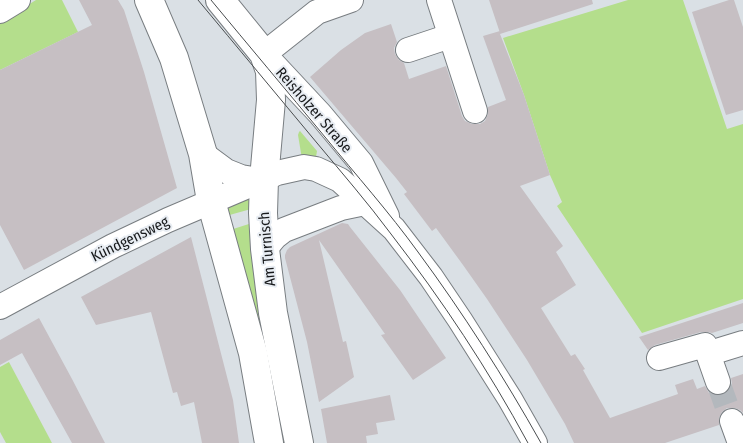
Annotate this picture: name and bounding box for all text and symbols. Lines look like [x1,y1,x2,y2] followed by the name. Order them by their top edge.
[272,64,356,156] street label: Reisholzer Straße
[255,211,279,287] street label: Am Turnisch
[88,212,172,266] street label: Kündgensweg

